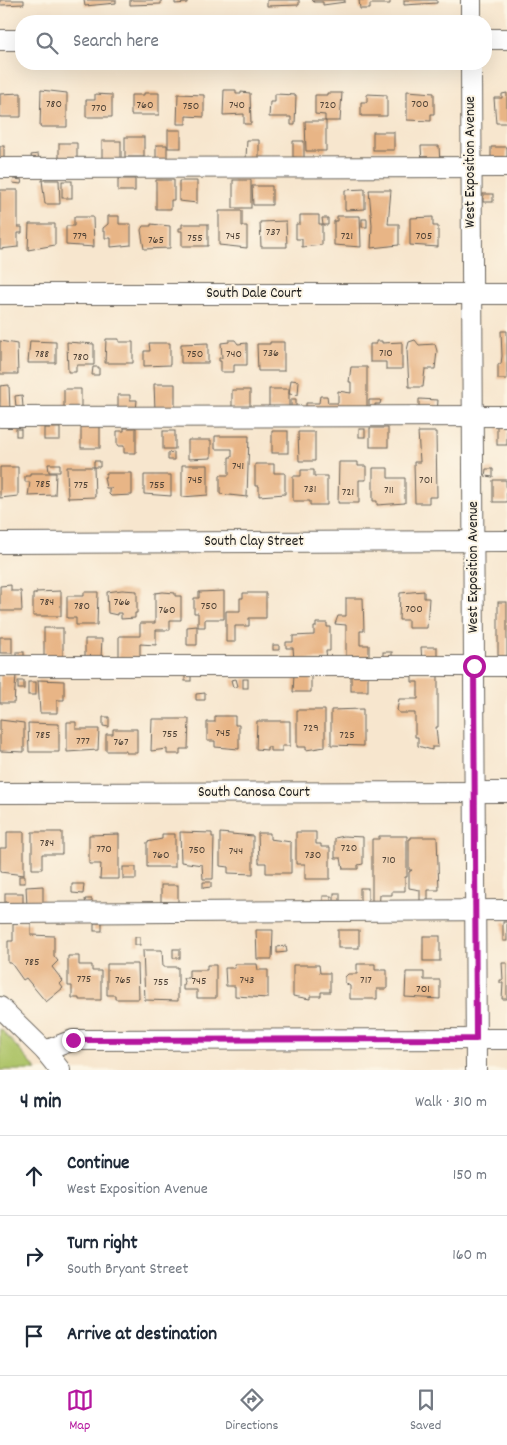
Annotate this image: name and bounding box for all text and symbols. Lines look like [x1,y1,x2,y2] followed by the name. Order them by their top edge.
[15,15,492,70] search box
[33,29,61,57] icon: search
[73,29,159,56] text: Search here
[46,96,62,113] house number: 780
[411,96,429,113] house number: 700
[460,96,482,228] street label: West Exposition Avenue
[136,97,154,114] house number: 760
[229,97,245,114] house number: 740
[320,97,336,114] house number: 720
[183,98,199,115] house number: 750
[91,100,107,117] house number: 770
[266,224,281,241] house number: 737
[73,228,87,245] house number: 779
[225,228,241,245] house number: 745
[341,228,353,245] house number: 721
[416,228,432,245] house number: 705
[187,230,203,247] house number: 755
[148,232,164,249] house number: 765
[206,283,302,305] street label: South Dale Court
[263,345,279,362] house number: 736
[379,345,393,362] house number: 710
[35,346,49,363] house number: 788
[187,346,203,363] house number: 750
[226,346,242,363] house number: 740
[73,349,89,366] house number: 780
[232,458,244,475] house number: 741
[187,472,203,489] house number: 745
[419,472,433,489] house number: 701
[36,476,50,493] house number: 785
[74,477,88,494] house number: 775
[149,477,165,494] house number: 755
[304,481,316,498] house number: 731
[384,482,394,499] house number: 711
[342,484,354,501] house number: 721
[463,501,485,633] street label: West Exposition Avenue
[204,531,304,553] street label: South Clay Street
[40,594,54,611] house number: 784
[114,594,130,611] house number: 766
[74,598,90,615] house number: 780
[201,598,217,615] house number: 750
[405,601,423,618] house number: 700
[158,602,176,619] house number: 760
[463,655,486,678] route start
[303,720,319,737] house number: 729
[215,725,231,742] house number: 745
[162,726,178,743] house number: 755
[36,727,50,744] house number: 785
[339,727,355,744] house number: 725
[76,733,90,750] house number: 777
[113,734,129,751] house number: 767
[198,782,310,804] street label: South Canosa Court
[40,835,54,852] house number: 784
[341,840,357,857] house number: 720
[96,841,112,858] house number: 770
[189,842,205,859] house number: 750
[229,843,243,860] house number: 744
[152,847,170,864] house number: 760
[305,847,321,864] house number: 730
[382,852,396,869] house number: 710
[25,954,39,971] house number: 785
[77,971,91,988] house number: 775
[115,972,131,989] house number: 765
[240,972,254,989] house number: 743
[360,972,372,989] house number: 717
[191,973,207,990] house number: 745
[153,974,169,991] house number: 755
[416,981,430,998] house number: 701
[62,1029,85,1052] route end
[20,1088,62,1118] text: 4 min
[415,1091,487,1114] text: Walk · 310 m
[67,1151,129,1178] text: Continue
[20,1162,48,1190] icon: ahead
[453,1164,487,1187] text: 150 m
[67,1178,208,1201] text: West Exposition Avenue
[67,1231,138,1258] text: Turn right
[20,1242,48,1270] icon: right
[452,1244,487,1267] text: 160 m
[67,1258,188,1281] text: South Bryant Street
[20,1322,48,1350] icon: arrive
[67,1322,217,1349] text: Arrive at destination
[66,1386,94,1436] tab: Map
[225,1386,278,1436] tab: Directions
[410,1386,441,1436] tab: Saved

